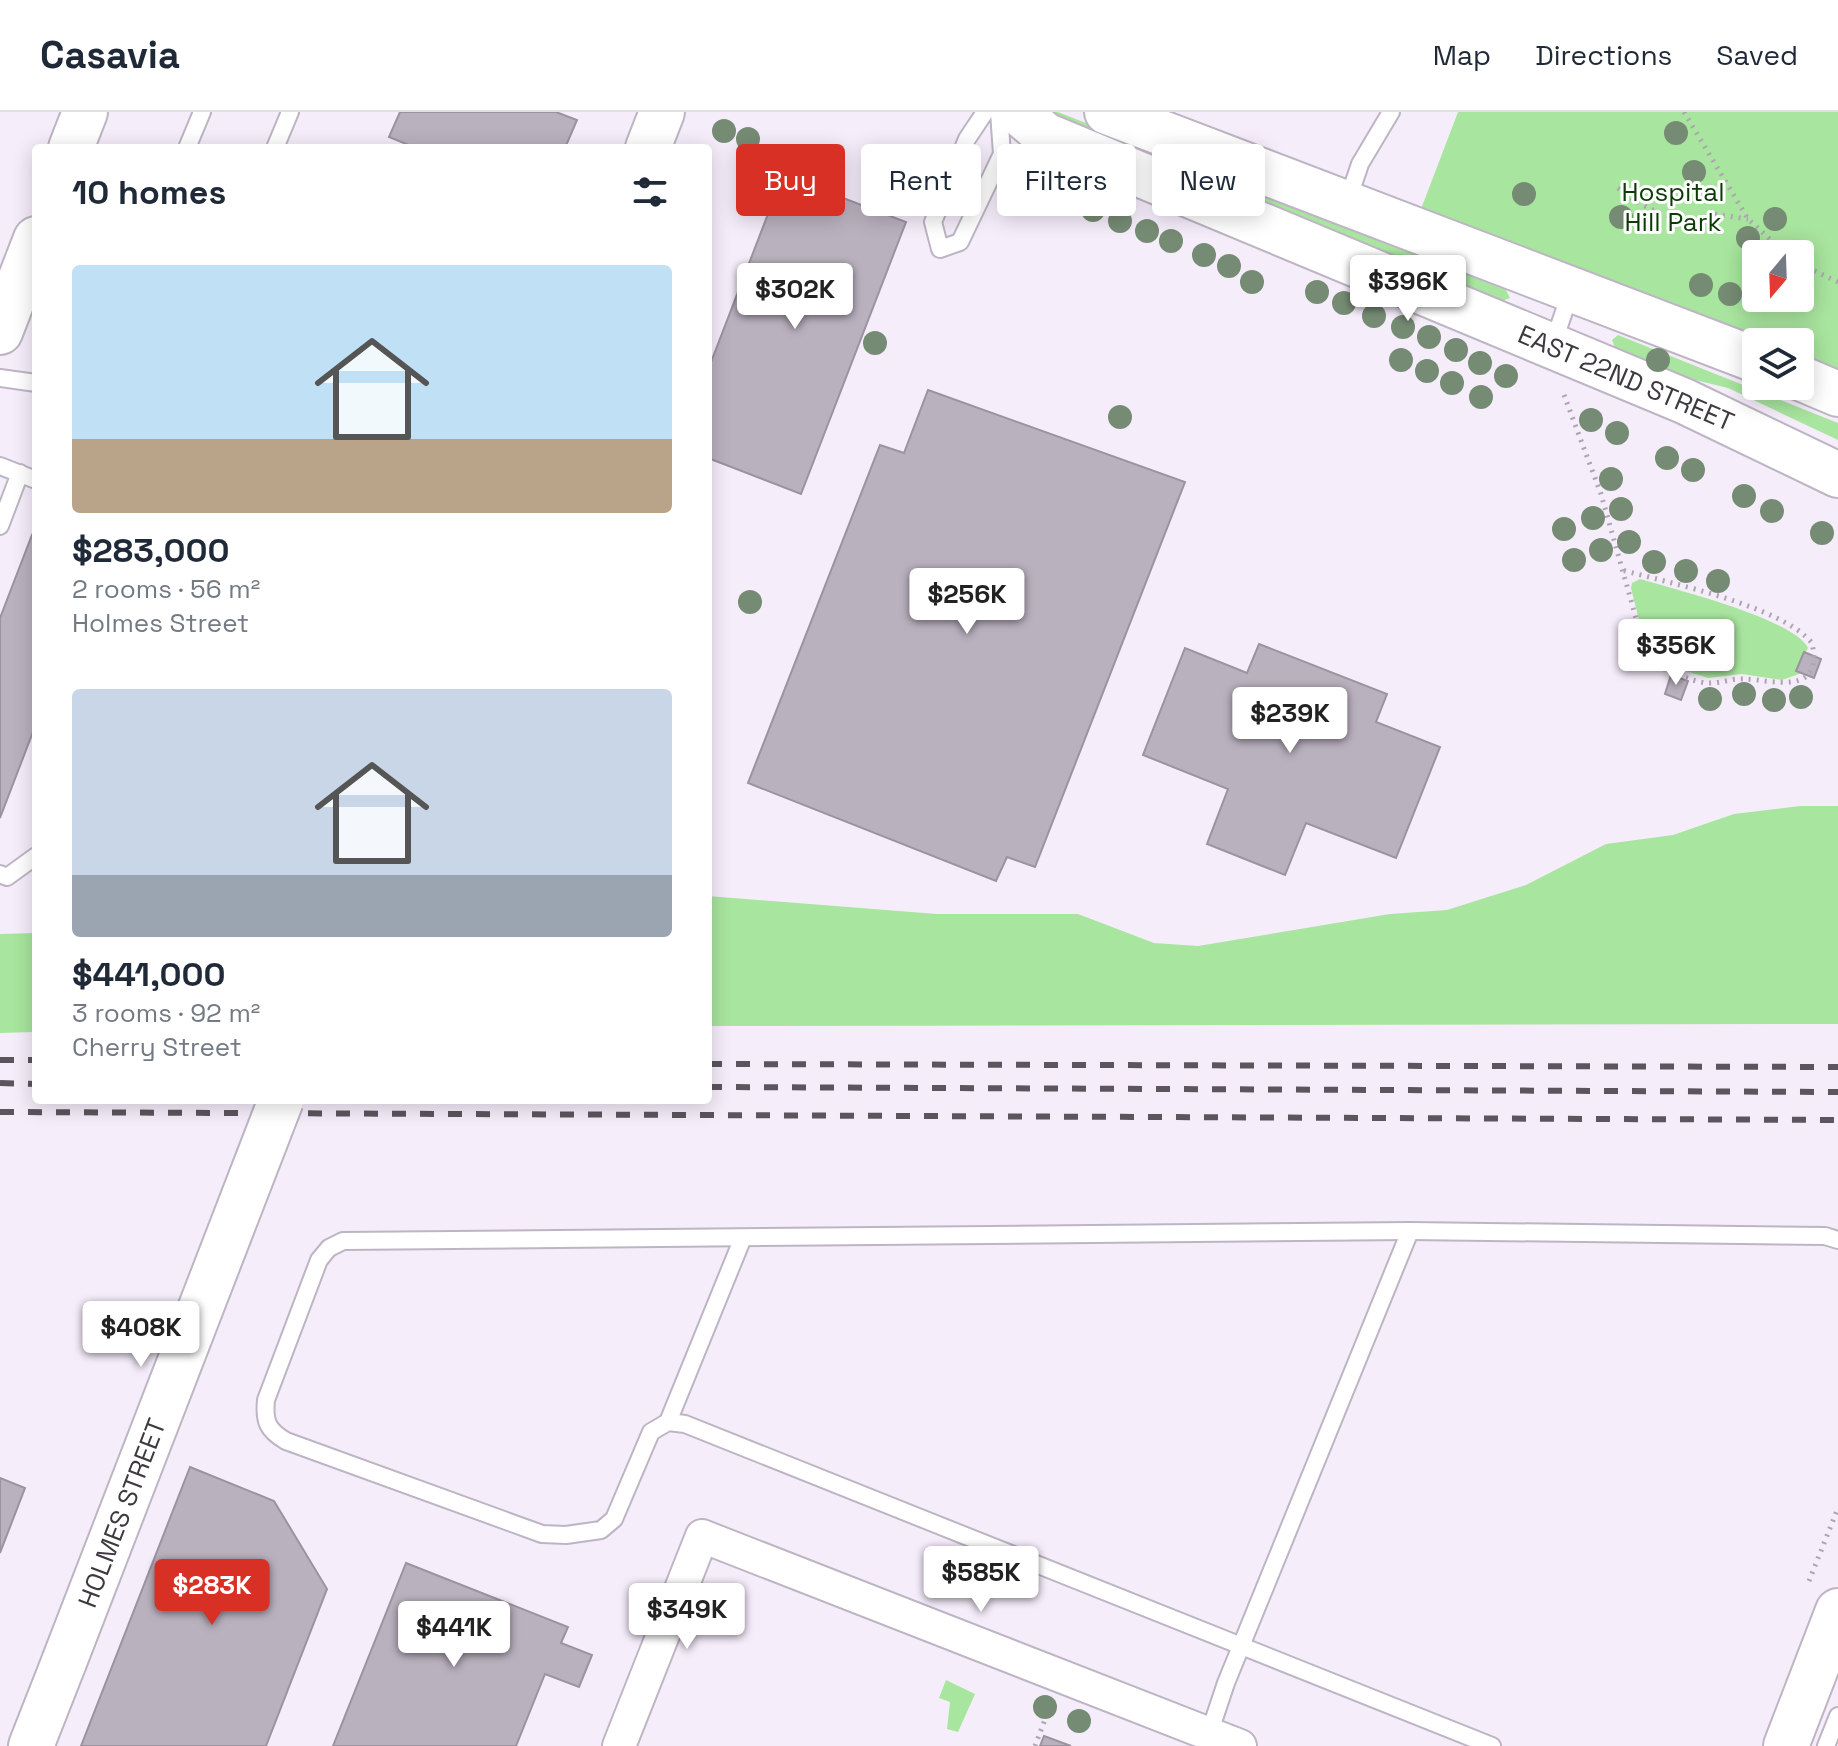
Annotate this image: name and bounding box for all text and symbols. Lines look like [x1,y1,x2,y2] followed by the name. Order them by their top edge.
[40,31,180,79] text: Casavia
[1433,37,1491,73] text: Map
[1535,37,1672,73] text: Directions
[1716,37,1798,73] text: Saved
[736,144,845,216] chip: Buy
[861,144,981,216] chip: Rent
[997,144,1136,216] chip: Filters
[1152,144,1265,216] chip: New
[628,170,672,214] icon: filters
[72,171,226,214] text: 10 homes
[1621,175,1725,239] park label: Hospital Hill Park
[1742,240,1814,312] north arrow
[1742,240,1814,400] map controls
[1352,255,1464,323] pin: $396K
[739,263,851,331] pin: $302K
[1368,264,1448,298] text: $396K
[755,272,835,306] text: $302K
[300,317,444,461] icon: home
[1513,317,1739,439] street label: EAST 22ND STREET
[1742,328,1814,400] button: layers
[72,529,230,572] text: $283,000
[911,568,1023,636] pin: $256K
[72,572,260,606] text: 2 rooms · 56 m²
[927,577,1007,611] text: $256K
[72,606,249,640] text: Holmes Street
[1620,619,1732,687] pin: $356K
[1636,628,1716,662] text: $356K
[1234,687,1346,755] pin: $239K
[1250,696,1330,730] text: $239K
[300,741,444,885] icon: home
[72,953,226,996] text: $441,000
[72,996,260,1030] text: 3 rooms · 92 m²
[72,1030,242,1064] text: Cherry Street
[85,1301,197,1369] pin: $408K
[100,1310,182,1344] text: $408K
[70,1414,174,1612] street label: HOLMES STREET
[925,1546,1037,1614] pin: $585K
[942,1555,1020,1589] text: $585K
[156,1559,268,1627] pin: $283K
[173,1568,251,1602] text: $283K
[631,1583,743,1651] pin: $349K
[647,1592,727,1626] text: $349K
[398,1601,510,1669] pin: $441K
[416,1610,492,1644] text: $441K

